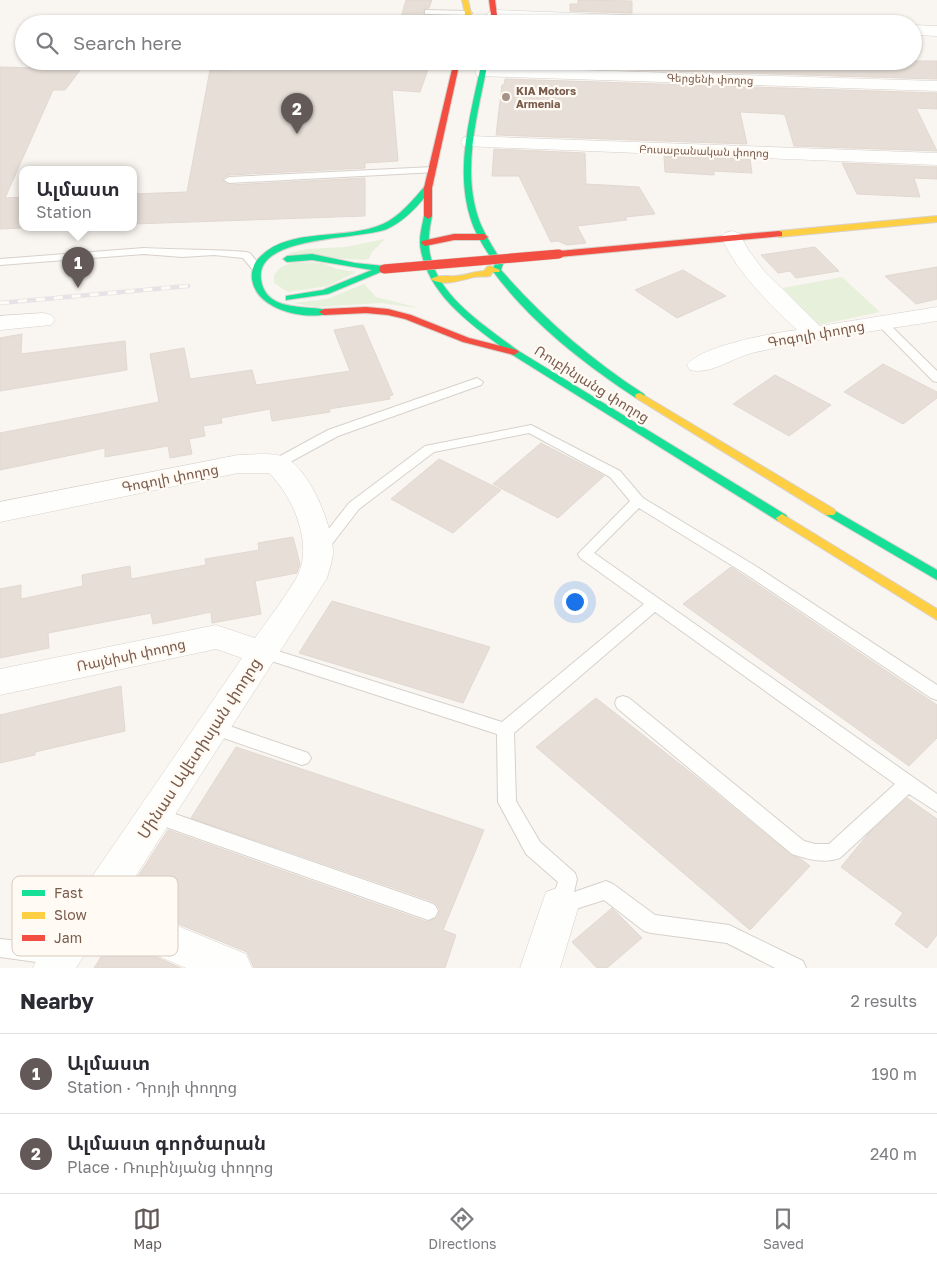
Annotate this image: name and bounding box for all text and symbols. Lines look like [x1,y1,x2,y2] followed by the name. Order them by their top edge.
[15,15,922,70] search box
[33,29,61,57] icon: search
[73,31,182,54] text: Search here
[666,70,754,88] street label: Գերցենի փողոց
[516,84,576,110] place label: KIA Motors Armenia
[500,91,512,103] marker: KIA Motors Armenia
[281,93,313,134] pin: 2
[639,142,769,160] street label: Բուսաբանական փողոց
[19,166,137,231] popup
[36,177,120,200] text: Ալմաստ
[36,202,92,222] text: Station
[62,247,94,288] pin: 1
[766,317,866,350] street label: Գոգոլի փողոց
[532,341,653,426] street label: Ռուբինյանց փողոց
[120,460,220,495] street label: Գոգոլի փողոց
[562,589,588,615] your location
[75,635,187,674] street label: Ռայնիսի փողոց
[133,654,265,842] street label: Մինաս Ավետիսյան փողոց
[12,876,178,956] legend
[54,884,83,901] text: Fast
[54,906,87,923] text: Slow
[54,929,82,946] text: Jam
[20,988,94,1014] text: Nearby
[851,991,917,1011] text: 2 results
[67,1051,150,1074] text: Ալմաստ
[32,1064,40,1084] text: 1
[871,1064,917,1084] text: 190 m
[67,1077,237,1097] text: Station · Դրոյի փողոց
[67,1131,266,1154] text: Ալմաստ գործարան
[31,1144,41,1164] text: 2
[870,1144,917,1164] text: 240 m
[67,1157,273,1177] text: Place · Ռուբինյանց փողոց
[133,1205,162,1252] tab: Map
[428,1205,497,1252] tab: Directions
[763,1205,804,1252] tab: Saved

